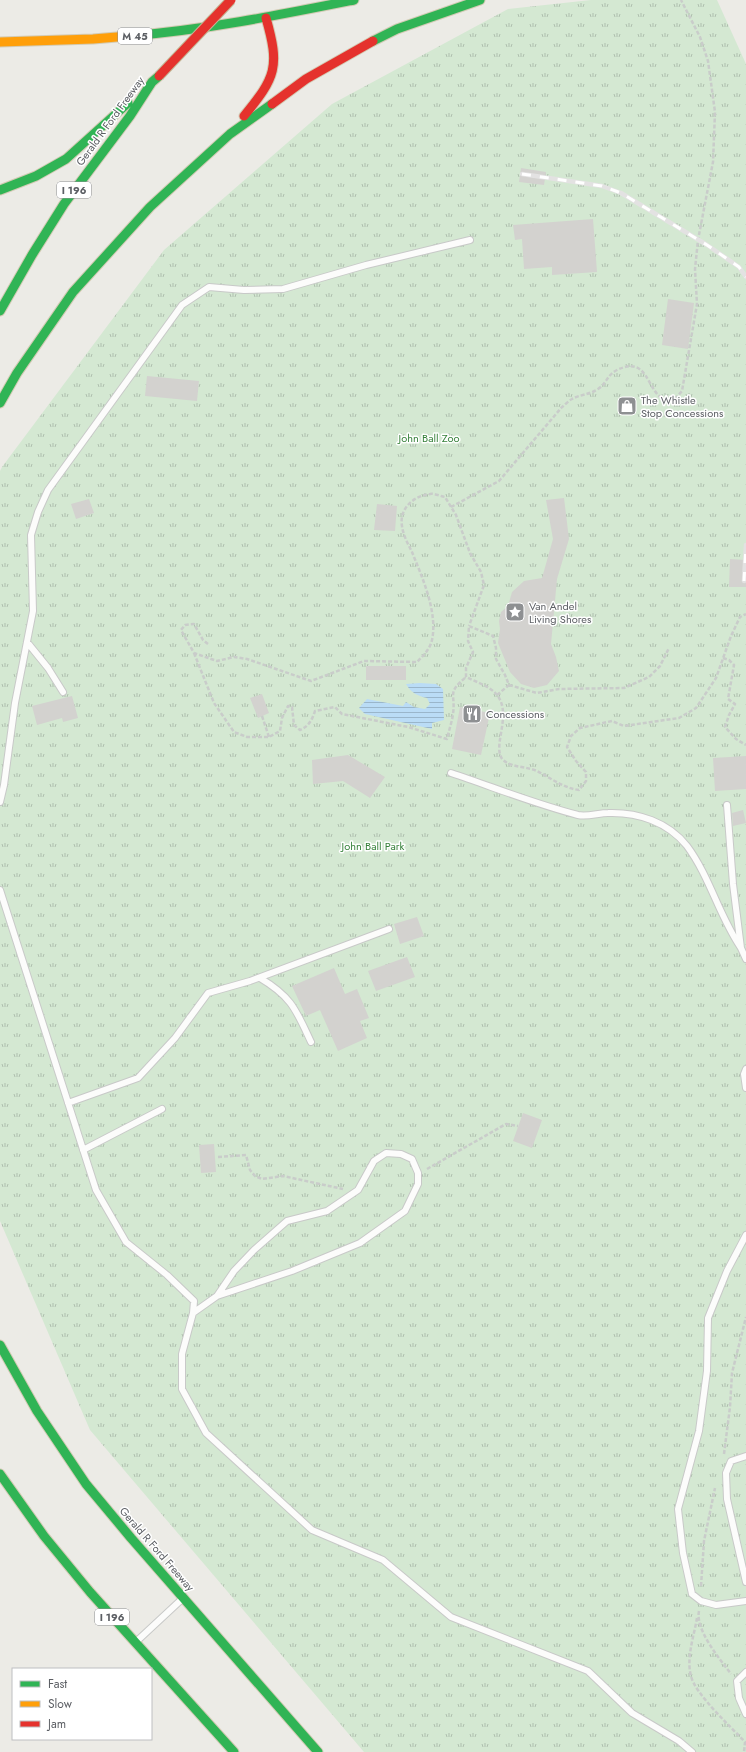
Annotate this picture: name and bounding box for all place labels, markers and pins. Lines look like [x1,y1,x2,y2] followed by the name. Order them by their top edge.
[641,392,724,421] place label: The Whistle Stop Concessions
[616,395,638,417] shop icon: The Whistle Stop Concessions
[529,598,592,627] place label: Van Andel Living Shores
[504,601,526,623] place icon: Van Andel Living Shores
[461,703,483,725] restaurant icon: Concessions
[486,706,545,722] place label: Concessions

